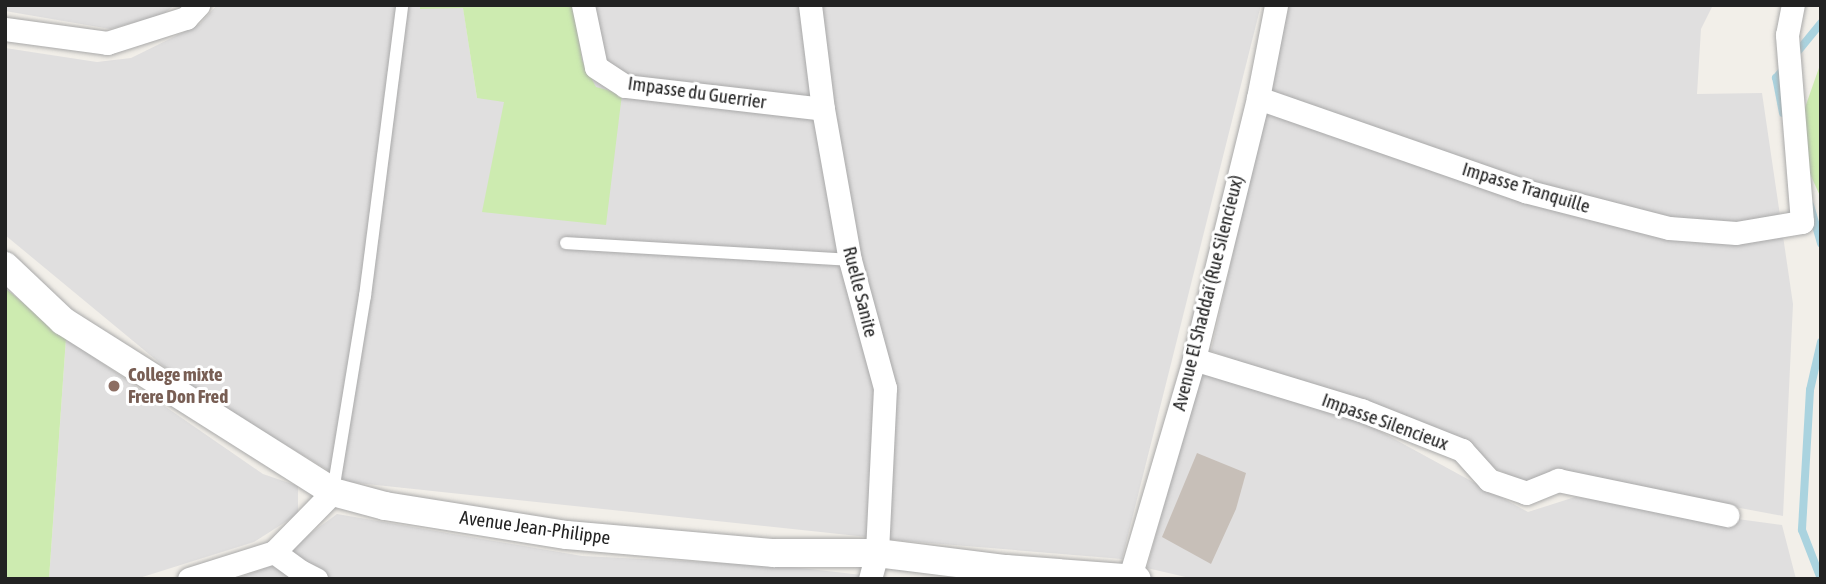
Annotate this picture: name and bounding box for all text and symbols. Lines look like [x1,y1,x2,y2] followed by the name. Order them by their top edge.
[626,72,768,114] street label: Impasse du Guerrier
[1459,158,1593,218] street label: Impasse Tranquille
[1168,173,1248,413] street label: Avenue El Shaddaï (Rue Silencieux)
[838,244,882,340] street label: Ruelle Sanite
[128,364,228,408] place label: College mixte Frere Don Fred
[106,378,122,394] marker: College mixte Frere Don Fred
[1319,389,1451,455] street label: Impasse Silencieux
[458,506,612,550] street label: Avenue Jean-Philippe

